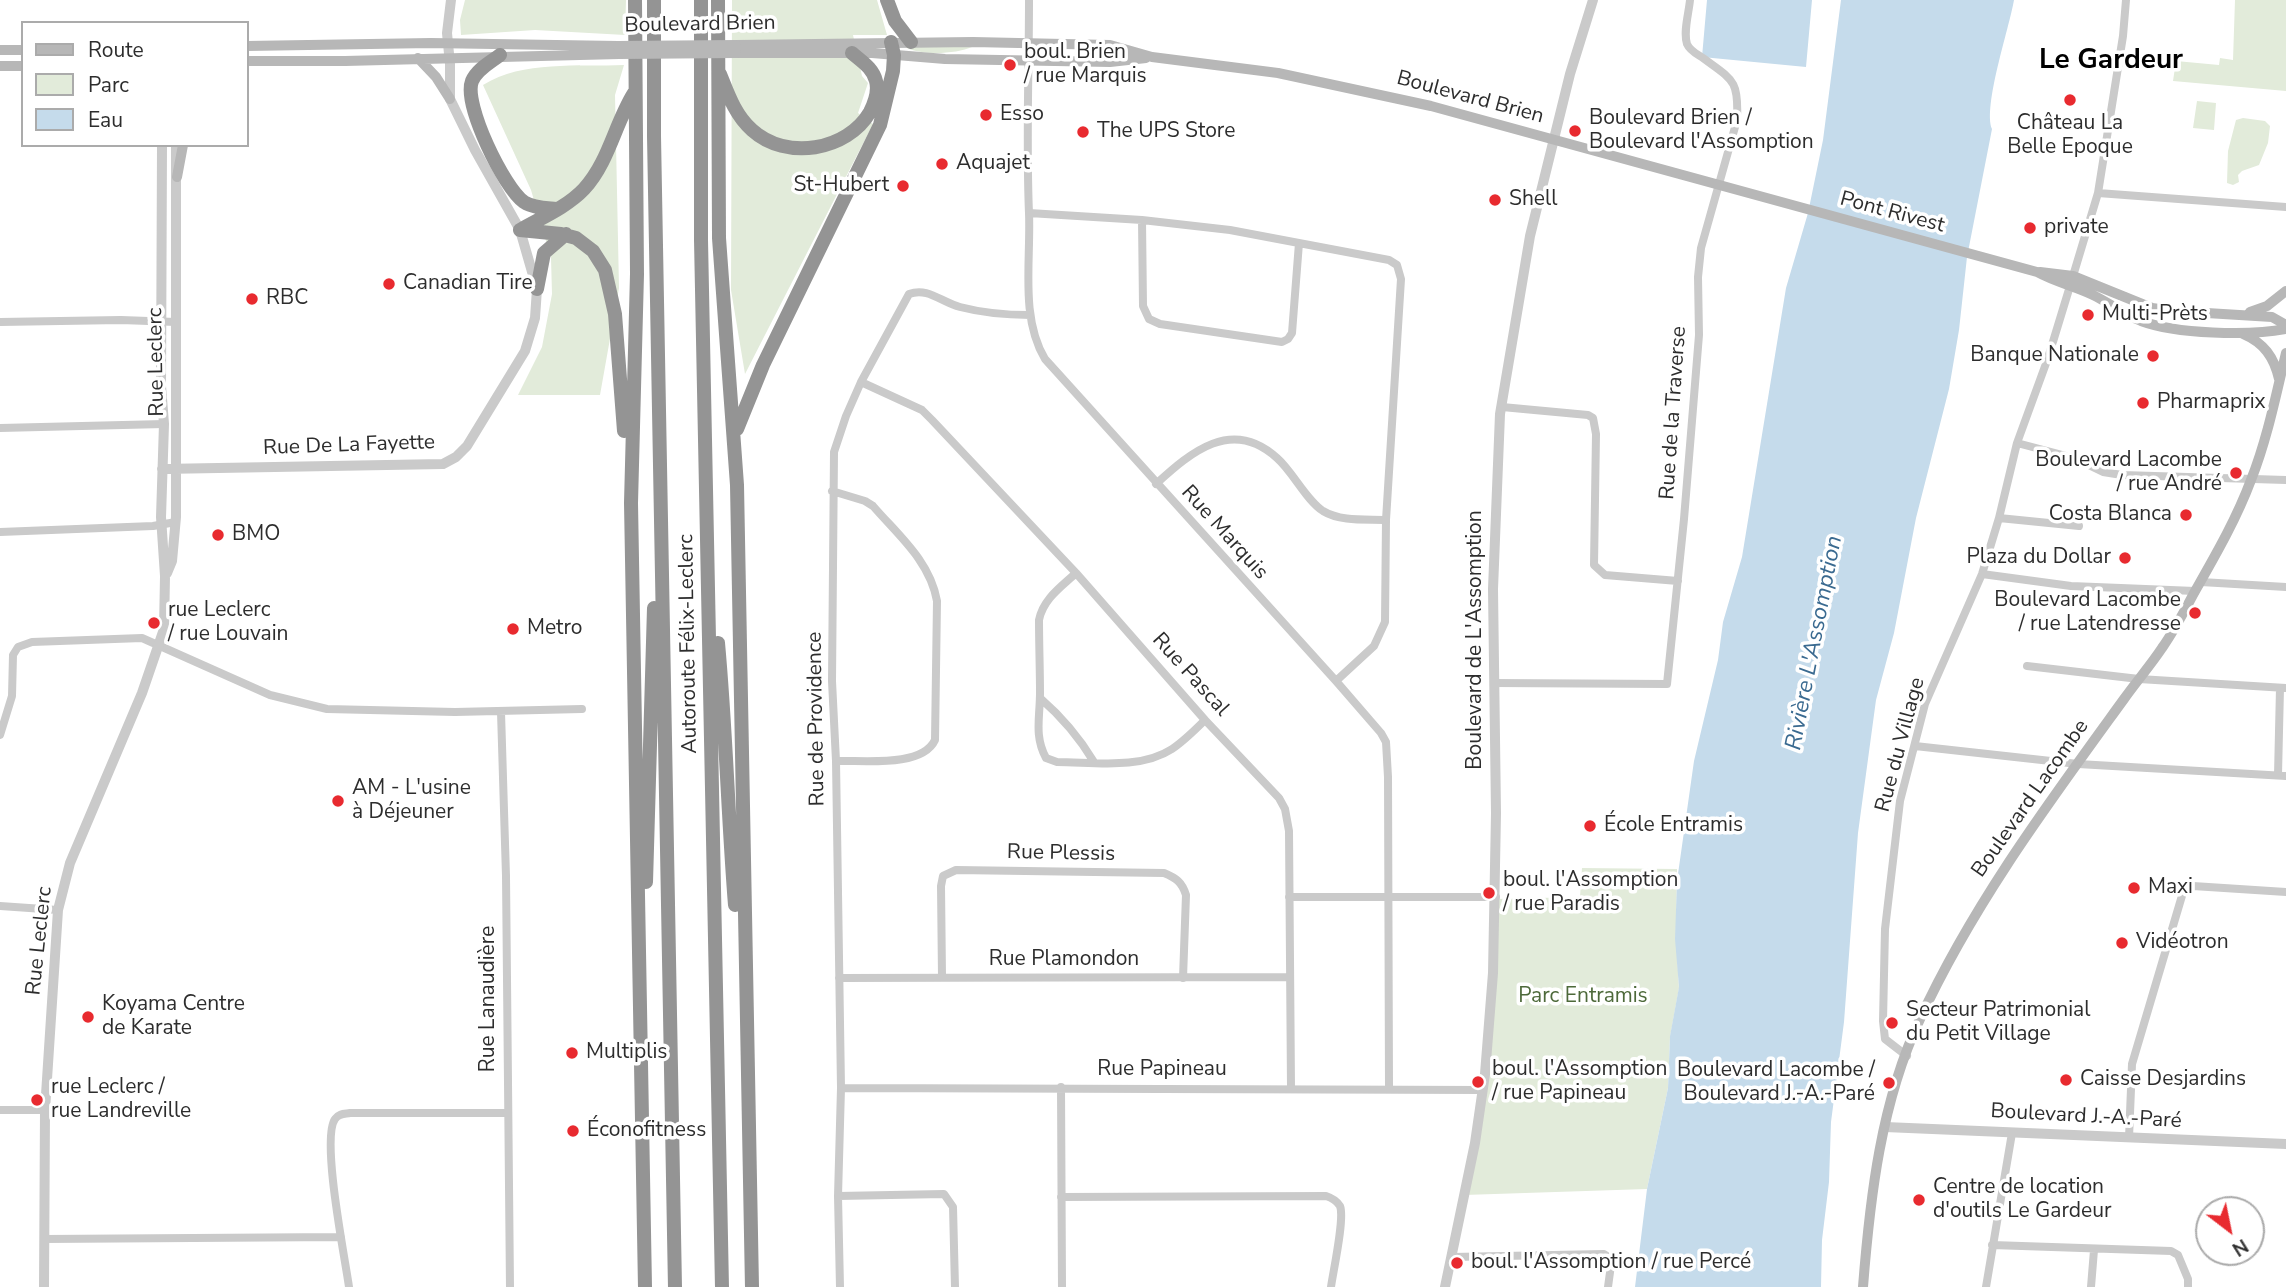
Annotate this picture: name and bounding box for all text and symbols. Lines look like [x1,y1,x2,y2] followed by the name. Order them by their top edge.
[624,11,776,39] street label: Boulevard Brien
[21,21,248,147] legend
[88,36,144,64] text: Route
[1024,40,1147,90] place label: boul. Brien / rue Marquis
[2039,44,2183,78] district label: Le Gardeur
[1002,57,1018,73] marker: boul. Brien / rue Marquis
[1394,66,1546,130] street label: Boulevard Brien
[88,71,129,99] text: Parc
[2062,92,2078,108] marker: Château La Belle Epoque
[1000,102,1044,128] place label: Esso
[88,106,123,134] text: Eau
[1589,106,1814,156] place label: Boulevard Brien / Boulevard l'Assomption
[978,107,994,123] marker: Esso
[2007,111,2133,161] place label: Château La Belle Epoque
[1097,119,1235,145] place label: The UPS Store
[1567,123,1583,139] marker: Boulevard Brien / Boulevard l'Assomption
[1075,124,1091,140] marker: The UPS Store
[956,151,1030,177] place label: Aquajet
[934,156,950,172] marker: Aquajet
[793,173,889,199] place label: St-Hubert
[895,178,911,194] marker: St-Hubert
[1509,187,1557,213] place label: Shell
[1837,187,1947,239] street label: Pont Rivest
[1487,192,1503,208] marker: Shell
[2044,215,2109,241] place label: private
[2022,220,2038,236] marker: private
[403,271,533,297] place label: Canadian Tire
[381,276,397,292] marker: Canadian Tire
[266,286,308,312] place label: RBC
[244,291,260,307] marker: RBC
[2102,302,2208,328] place label: Multi-Prèts
[143,307,171,417] street label: Rue Leclerc
[2080,307,2096,323] marker: Multi-Prèts
[1655,325,1693,501] street label: Rue de la Traverse
[1970,343,2139,369] place label: Banque Nationale
[2145,348,2161,364] marker: Banque Nationale
[2157,390,2266,416] place label: Pharmaprix
[2135,395,2151,411] marker: Pharmaprix
[263,430,435,462] street label: Rue De La Fayette
[2035,448,2222,498] place label: Boulevard Lacombe / rue André
[2228,465,2244,481] marker: Boulevard Lacombe / rue André
[1175,481,1273,585] street label: Rue Marquis
[2049,502,2172,528] place label: Costa Blanca
[2178,507,2194,523] marker: Costa Blanca
[1463,510,1489,770] street label: Boulevard de L'Assomption
[232,522,280,548] place label: BMO
[210,527,226,543] marker: BMO
[674,534,704,754] street label: Autoroute Félix-Leclerc
[1781,534,1849,752] water label: Rivière L'Assomption
[1966,545,2111,571] place label: Plaza du Dollar
[2117,550,2133,566] marker: Plaza du Dollar
[1994,588,2181,638] place label: Boulevard Lacombe / rue Latendresse
[168,598,288,648] place label: rue Leclerc / rue Louvain
[2187,605,2203,621] marker: Boulevard Lacombe / rue Latendresse
[146,615,162,631] marker: rue Leclerc / rue Louvain
[527,616,583,642] place label: Metro
[505,621,521,637] marker: Metro
[1146,628,1234,722] street label: Rue Pascal
[803,631,831,807] street label: Rue de Providence
[1871,675,1931,815] street label: Rue du Village
[1967,715,2095,883] street label: Boulevard Lacombe
[352,776,471,826] place label: AM - L'usine à Déjeuner
[330,793,346,809] marker: AM - L'usine à Déjeuner
[1604,813,1743,839] place label: École Entramis
[1582,818,1598,834] marker: École Entramis
[1007,840,1115,868] street label: Rue Plessis
[1503,868,1678,918] place label: boul. l'Assomption / rue Paradis
[2148,875,2193,901] place label: Maxi
[2126,880,2142,896] marker: Maxi
[22,885,58,997] street label: Rue Leclerc
[1481,885,1497,901] marker: boul. l'Assomption / rue Paradis
[476,926,502,1072] street label: Rue Lanaudière
[2136,930,2229,956] place label: Vidéotron
[2114,935,2130,951] marker: Vidéotron
[989,947,1139,973] street label: Rue Plamondon
[1518,984,1648,1010] park label: Parc Entramis
[102,992,245,1042] place label: Koyama Centre de Karate
[1906,998,2090,1048] place label: Secteur Patrimonial du Petit Village
[80,1009,96,1025] marker: Koyama Centre de Karate
[1884,1015,1900,1031] marker: Secteur Patrimonial du Petit Village
[586,1040,667,1066] place label: Multiplis
[564,1045,580,1061] marker: Multiplis
[1097,1057,1227,1083] street label: Rue Papineau
[1492,1057,1667,1107] place label: boul. l'Assomption / rue Papineau
[1677,1058,1875,1108] place label: Boulevard Lacombe / Boulevard J.-A.-Paré
[2080,1067,2246,1093] place label: Caisse Desjardins
[2058,1072,2074,1088] marker: Caisse Desjardins
[1470,1074,1486,1090] marker: boul. l'Assomption / rue Papineau
[51,1075,191,1125] place label: rue Leclerc / rue Landreville
[1881,1075,1897,1091] marker: Boulevard Lacombe / Boulevard J.-A.-Paré
[29,1092,45,1108] marker: rue Leclerc / rue Landreville
[1990,1099,2182,1135] street label: Boulevard J.-A.-Paré
[587,1118,706,1144] place label: Éconofitness
[565,1123,581,1139] marker: Éconofitness
[1933,1175,2112,1225] place label: Centre de location d'outils Le Gardeur
[1911,1192,1927,1208] marker: Centre de location d'outils Le Gardeur
[2195,1196,2265,1266] north arrow
[2227,1232,2253,1262] text: N
[1471,1250,1751,1276] place label: boul. l'Assomption / rue Percé
[1449,1255,1465,1271] marker: boul. l'Assomption / rue Percé

